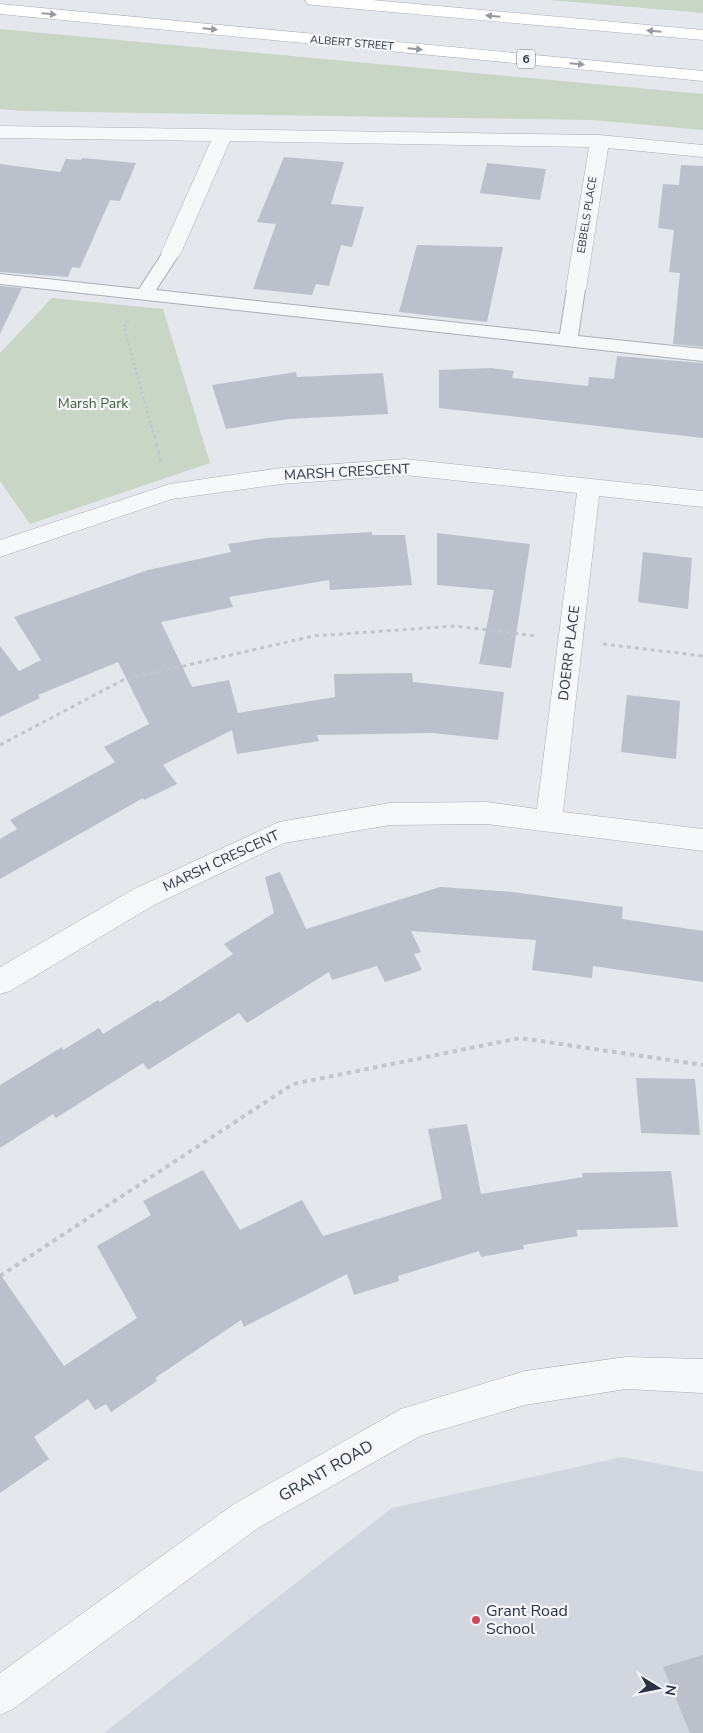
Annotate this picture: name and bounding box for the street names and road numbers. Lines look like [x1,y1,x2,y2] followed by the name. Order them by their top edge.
[309,32,395,54] street label: ALBERT STREET
[517,50,535,68] road number: 6
[574,176,600,254] street label: EBBELS PLACE
[283,459,411,485] street label: MARSH CRESCENT
[554,604,584,702] street label: DOERR PLACE
[160,825,283,896] street label: MARSH CRESCENT
[275,1435,377,1507] street label: GRANT ROAD

